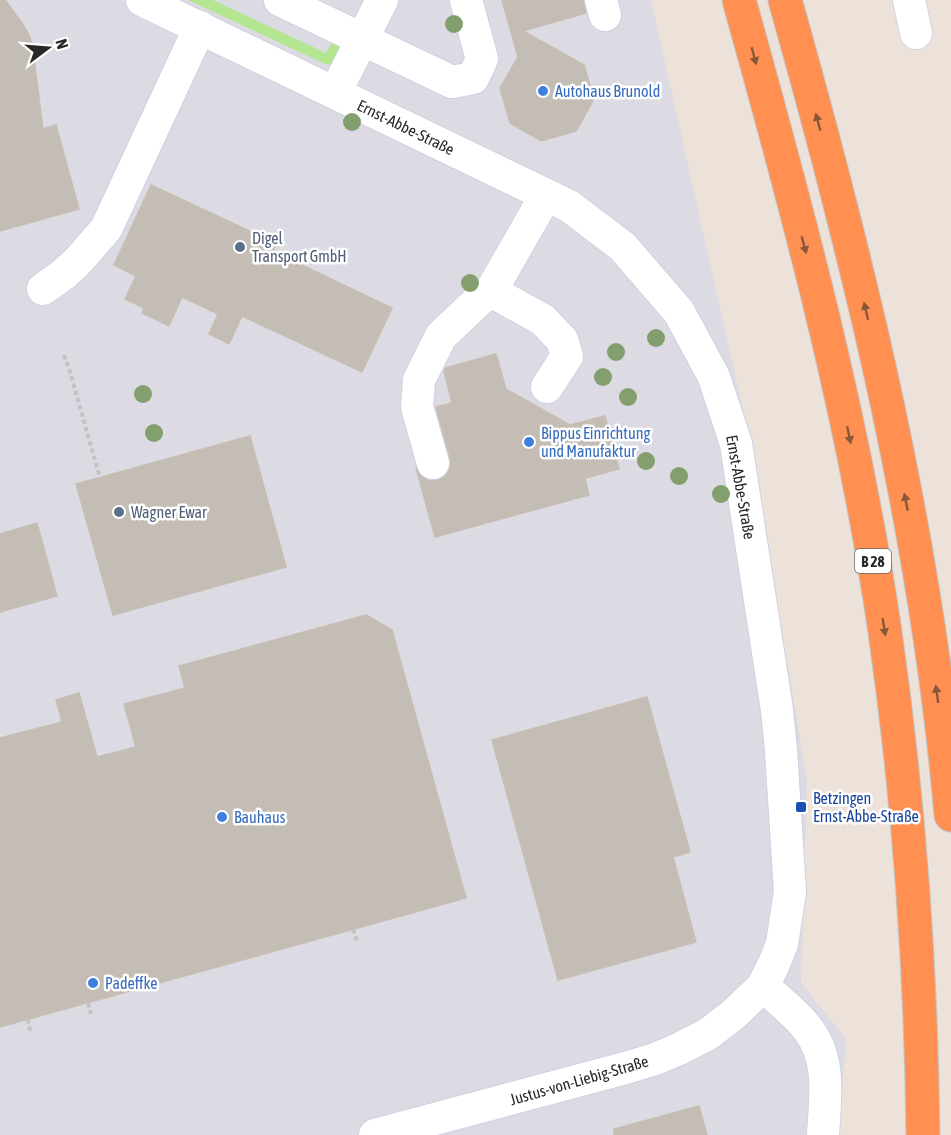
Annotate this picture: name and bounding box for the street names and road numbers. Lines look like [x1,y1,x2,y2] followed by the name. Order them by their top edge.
[355,96,457,158] street label: Ernst-Abbe-Straße
[723,433,759,541] street label: Ernst-Abbe-Straße
[855,549,891,573] road number: B 28
[508,1052,651,1109] street label: Justus-von-Liebig-Straße

